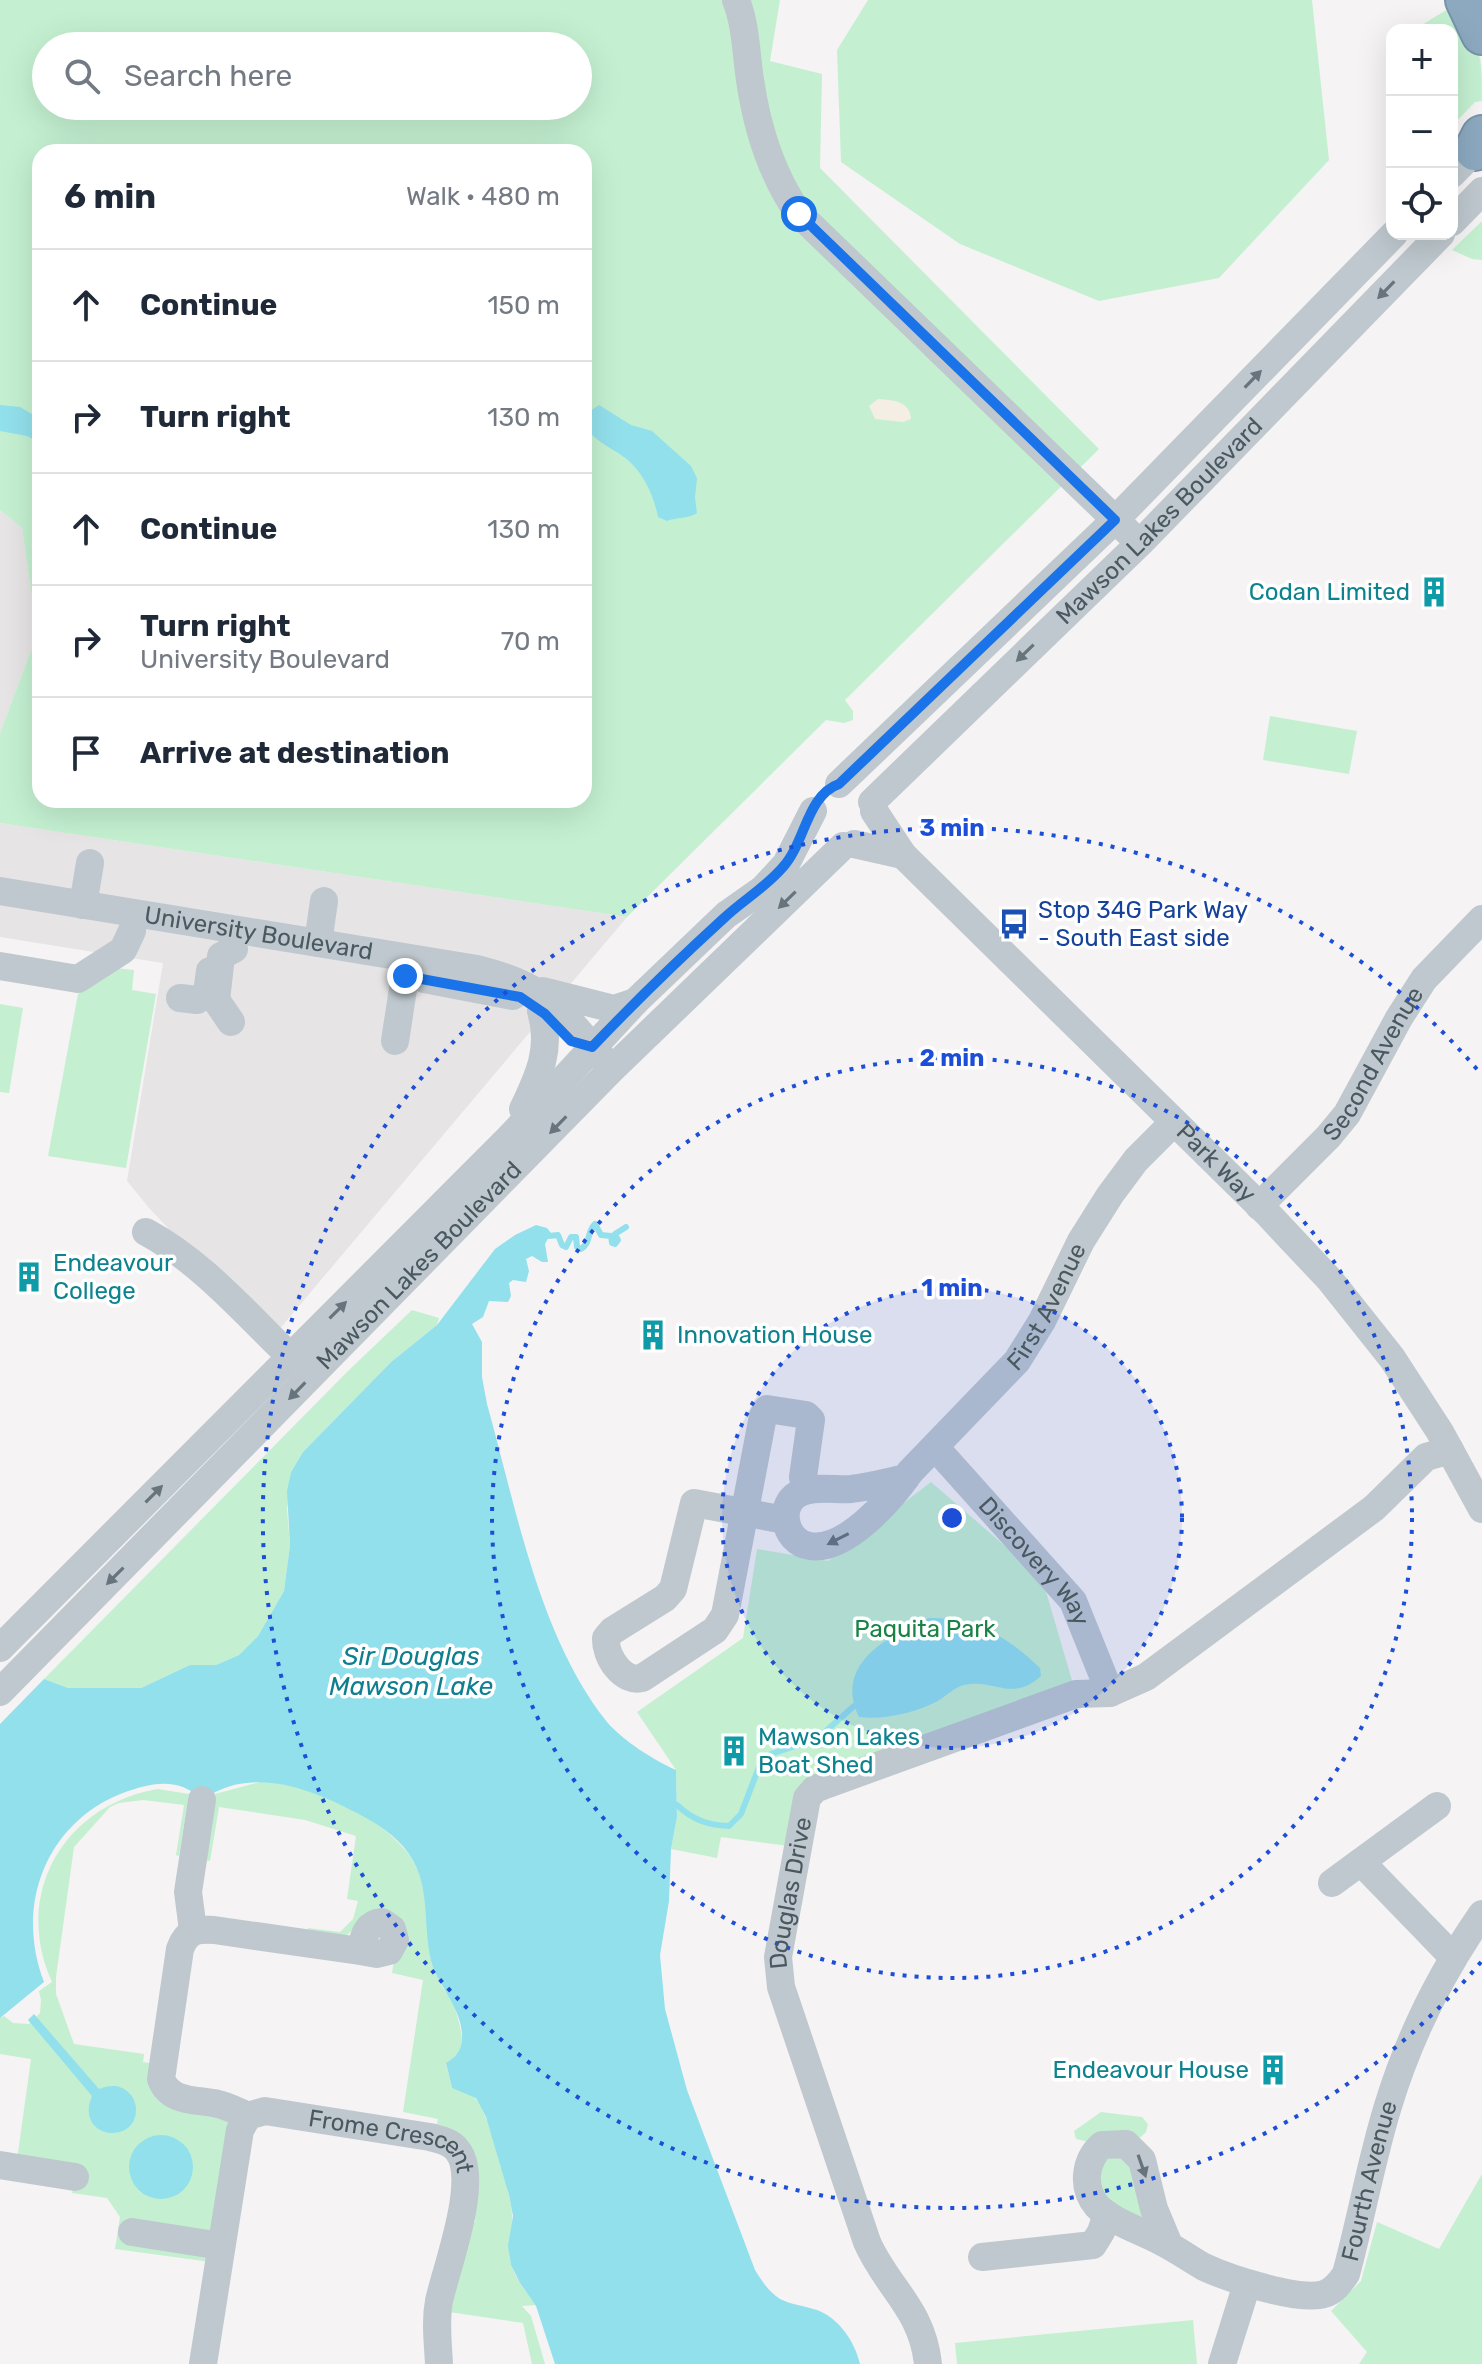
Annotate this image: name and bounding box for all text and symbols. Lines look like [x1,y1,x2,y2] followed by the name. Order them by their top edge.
[1386,24,1458,240] map controls
[1386,24,1458,96] button: +
[32,32,592,120] search box
[60,54,104,98] icon: search
[124,58,292,94] text: Search here
[1386,96,1458,168] button: −
[1386,168,1458,240] button: locate
[64,176,156,217] text: 6 min
[406,181,560,212] text: Walk · 480 m
[781,196,817,232] route start
[1377,280,1396,299] one-way arrow
[64,283,108,327] icon: ahead
[140,287,277,323] text: Continue
[487,290,560,321] text: 150 m
[1243,370,1262,389] one-way arrow
[64,395,108,439] icon: right
[140,399,291,435] text: Turn right
[487,402,560,433] text: 130 m
[1051,412,1268,630] street label: Mawson Lakes Boulevard
[64,507,108,551] icon: ahead
[140,511,277,547] text: Continue
[487,514,560,545] text: 130 m
[1417,575,1451,609] building icon: Codan Limited
[1249,578,1410,606] place label: Codan Limited
[140,608,291,644] text: Turn right
[64,619,108,663] icon: right
[501,626,560,657] text: 70 m
[1016,643,1035,661] one-way arrow
[140,644,390,675] text: University Boulevard
[64,731,108,775] icon: arrive
[140,735,450,771] text: Arrive at destination
[919,814,985,842] text: 3 min
[778,890,797,909] one-way arrow
[1038,896,1248,952] place label: Stop 34G Park Way - South East side
[142,901,375,966] street label: University Boulevard
[997,907,1031,941] bus stop icon: Stop 34G Park Way - South East side
[387,958,423,994] route end
[1317,982,1429,1146] street label: Second Avenue
[920,1044,985,1072] text: 2 min
[549,1115,567,1134] one-way arrow
[1171,1118,1262,1208] street label: Park Way
[311,1156,527,1375] street label: Mawson Lakes Boulevard
[1002,1238,1092,1376] street label: First Avenue
[53,1249,173,1305] place label: Endeavour College
[12,1260,46,1294] building icon: Endeavour College
[921,1274,983,1302] text: 1 min
[328,1301,347,1320] one-way arrow
[636,1318,670,1352] building icon: Innovation House
[677,1321,872,1349] place label: Innovation House
[288,1381,307,1400] one-way arrow
[144,1485,163,1503] one-way arrow
[973,1491,1095,1629] street label: Discovery Way
[938,1504,966,1532] centre of rings
[826,1532,849,1546] one-way arrow
[106,1566,125,1585] one-way arrow
[854,1615,996,1643] park label: Paquita Park
[329,1641,493,1702] water label: Sir Douglas Mawson Lake
[758,1723,920,1779] place label: Mawson Lakes Boat Shed
[717,1734,751,1768] building icon: Mawson Lakes Boat Shed
[764,1815,817,1971] street label: Douglas Drive
[1256,2053,1290,2087] building icon: Endeavour House
[1053,2056,1249,2084] place label: Endeavour House
[1336,2097,1403,2264] street label: Fourth Avenue
[306,2104,479,2175] street label: Frome Crescent
[1136,2154,1148,2178] one-way arrow

